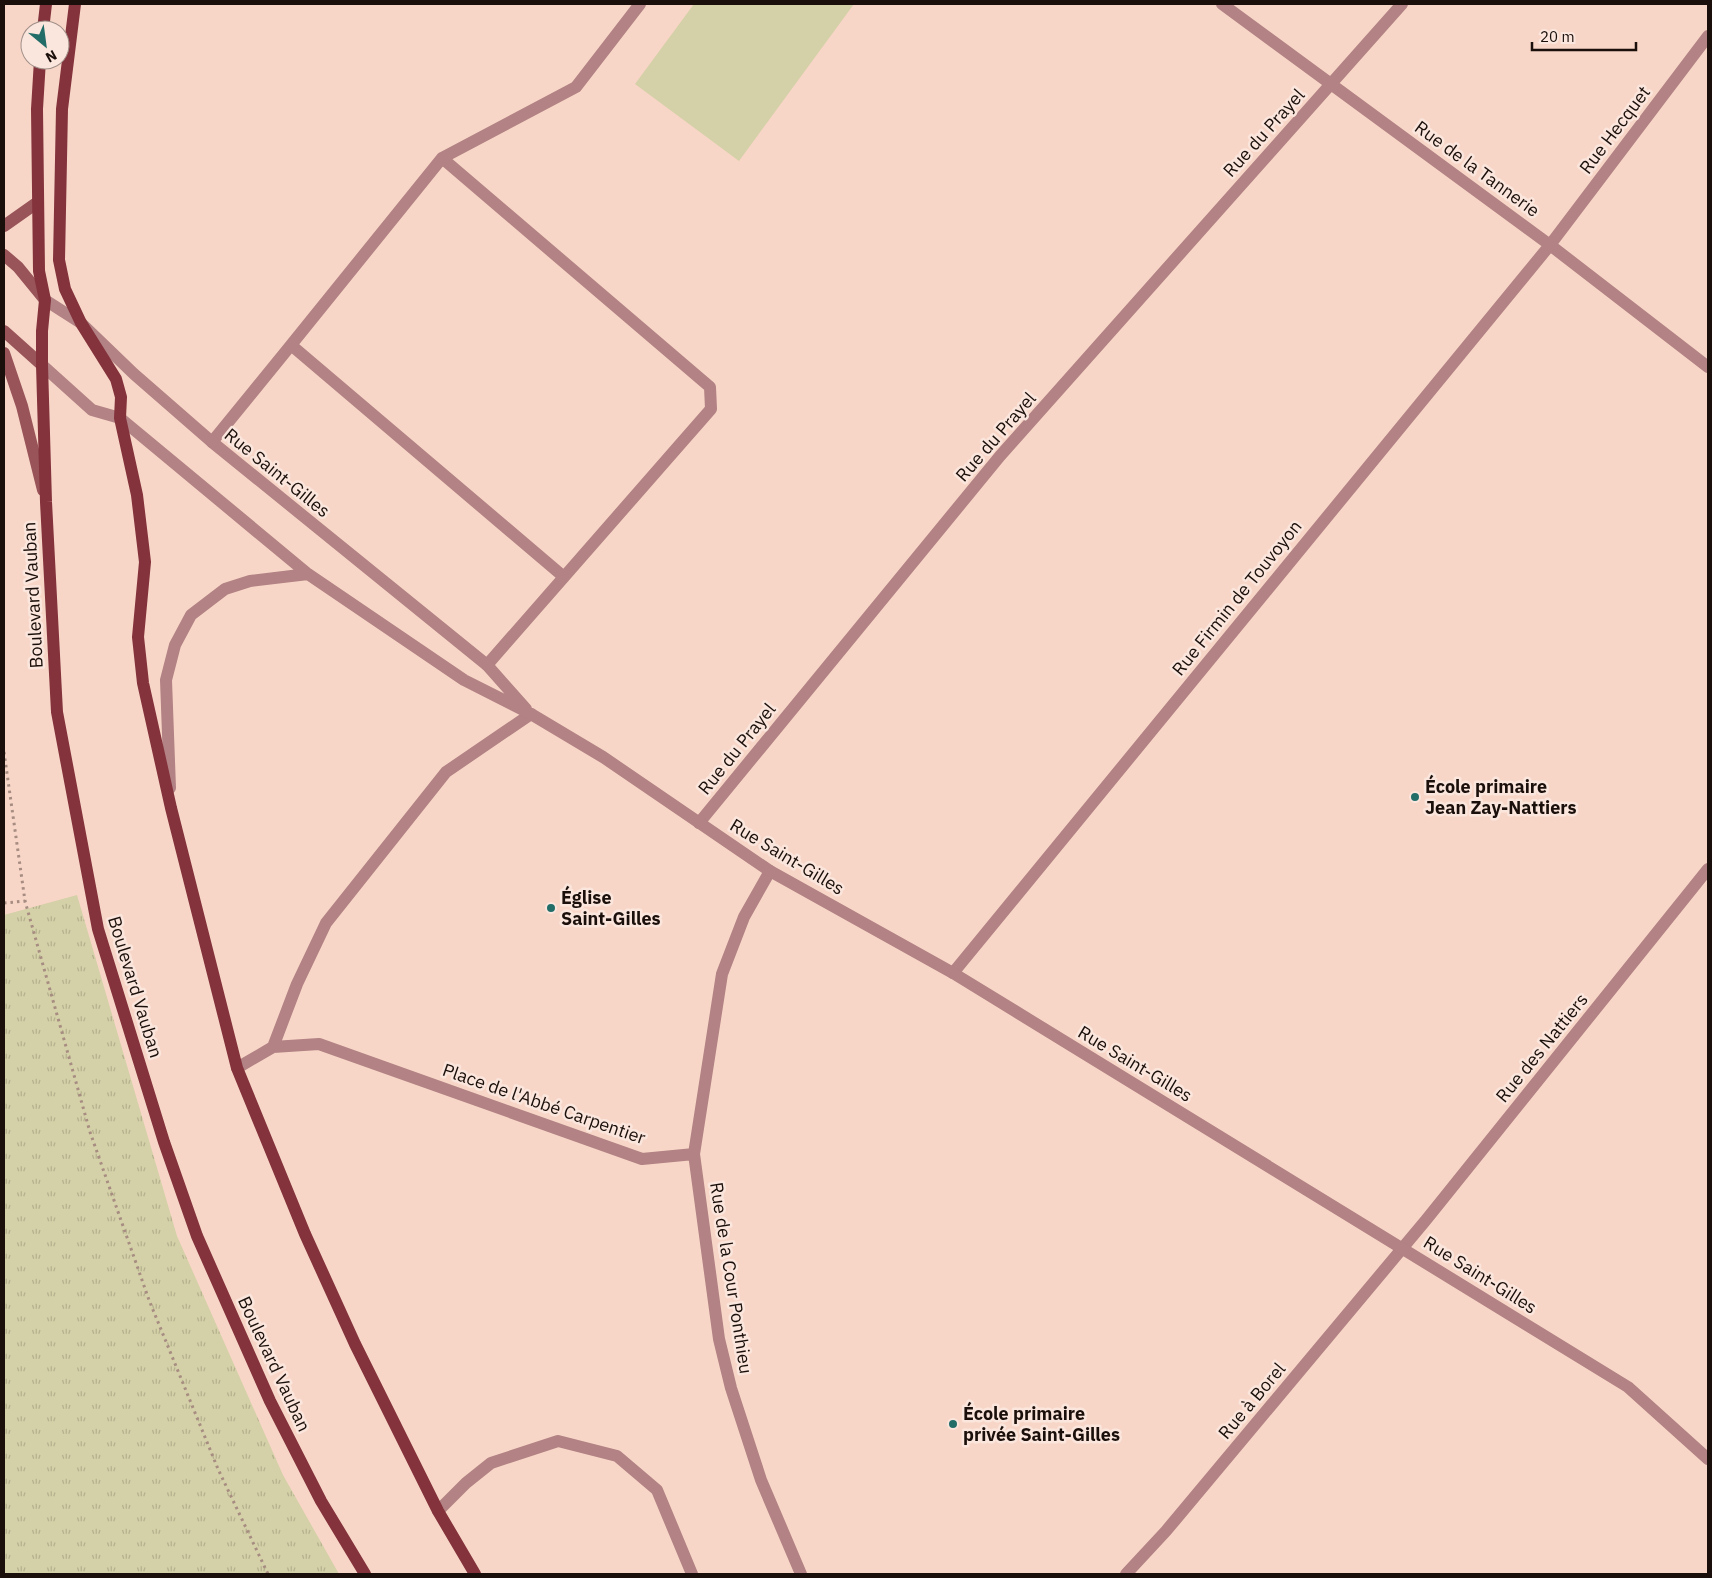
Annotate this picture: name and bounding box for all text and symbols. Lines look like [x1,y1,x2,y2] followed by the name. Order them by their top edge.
[20,20,70,70] north arrow
[1532,20,1636,52] scale bar
[1540,27,1575,46] text: 20 m
[43,46,60,67] text: N
[1574,81,1655,178] street label: Rue Hecquet
[1218,84,1309,182] street label: Rue du Prayel
[1410,115,1544,222] street label: Rue de la Tannerie
[950,387,1041,486] street label: Rue du Prayel
[220,423,335,522] street label: Rue Saint-Gilles
[1167,515,1306,680] street label: Rue Firmin de Touvoyon
[17,521,48,669] street label: Boulevard Vauban
[693,698,781,799] street label: Rue du Prayel
[1425,774,1577,819] place label: École primaire Jean Zay-Nattiers
[1409,791,1421,803] marker: École primaire Jean Zay-Nattiers
[726,813,849,900] street label: Rue Saint-Gilles
[561,885,661,930] place label: Église Saint-Gilles
[545,902,557,914] marker: Église Saint-Gilles
[103,913,168,1060] street label: Boulevard Vauban
[1491,988,1593,1107] street label: Rue des Nattiers
[1074,1020,1197,1107] street label: Rue Saint-Gilles
[440,1058,649,1149] street label: Place de l'Abbé Carpentier
[705,1181,758,1375] street label: Rue de la Cour Ponthieu
[1419,1231,1541,1319] street label: Rue Saint-Gilles
[233,1292,316,1435] street label: Boulevard Vauban
[1213,1358,1290,1444] street label: Rue à Borel
[963,1401,1120,1446] place label: École primaire privée Saint-Gilles
[947,1418,959,1430] marker: École primaire privée Saint-Gilles

